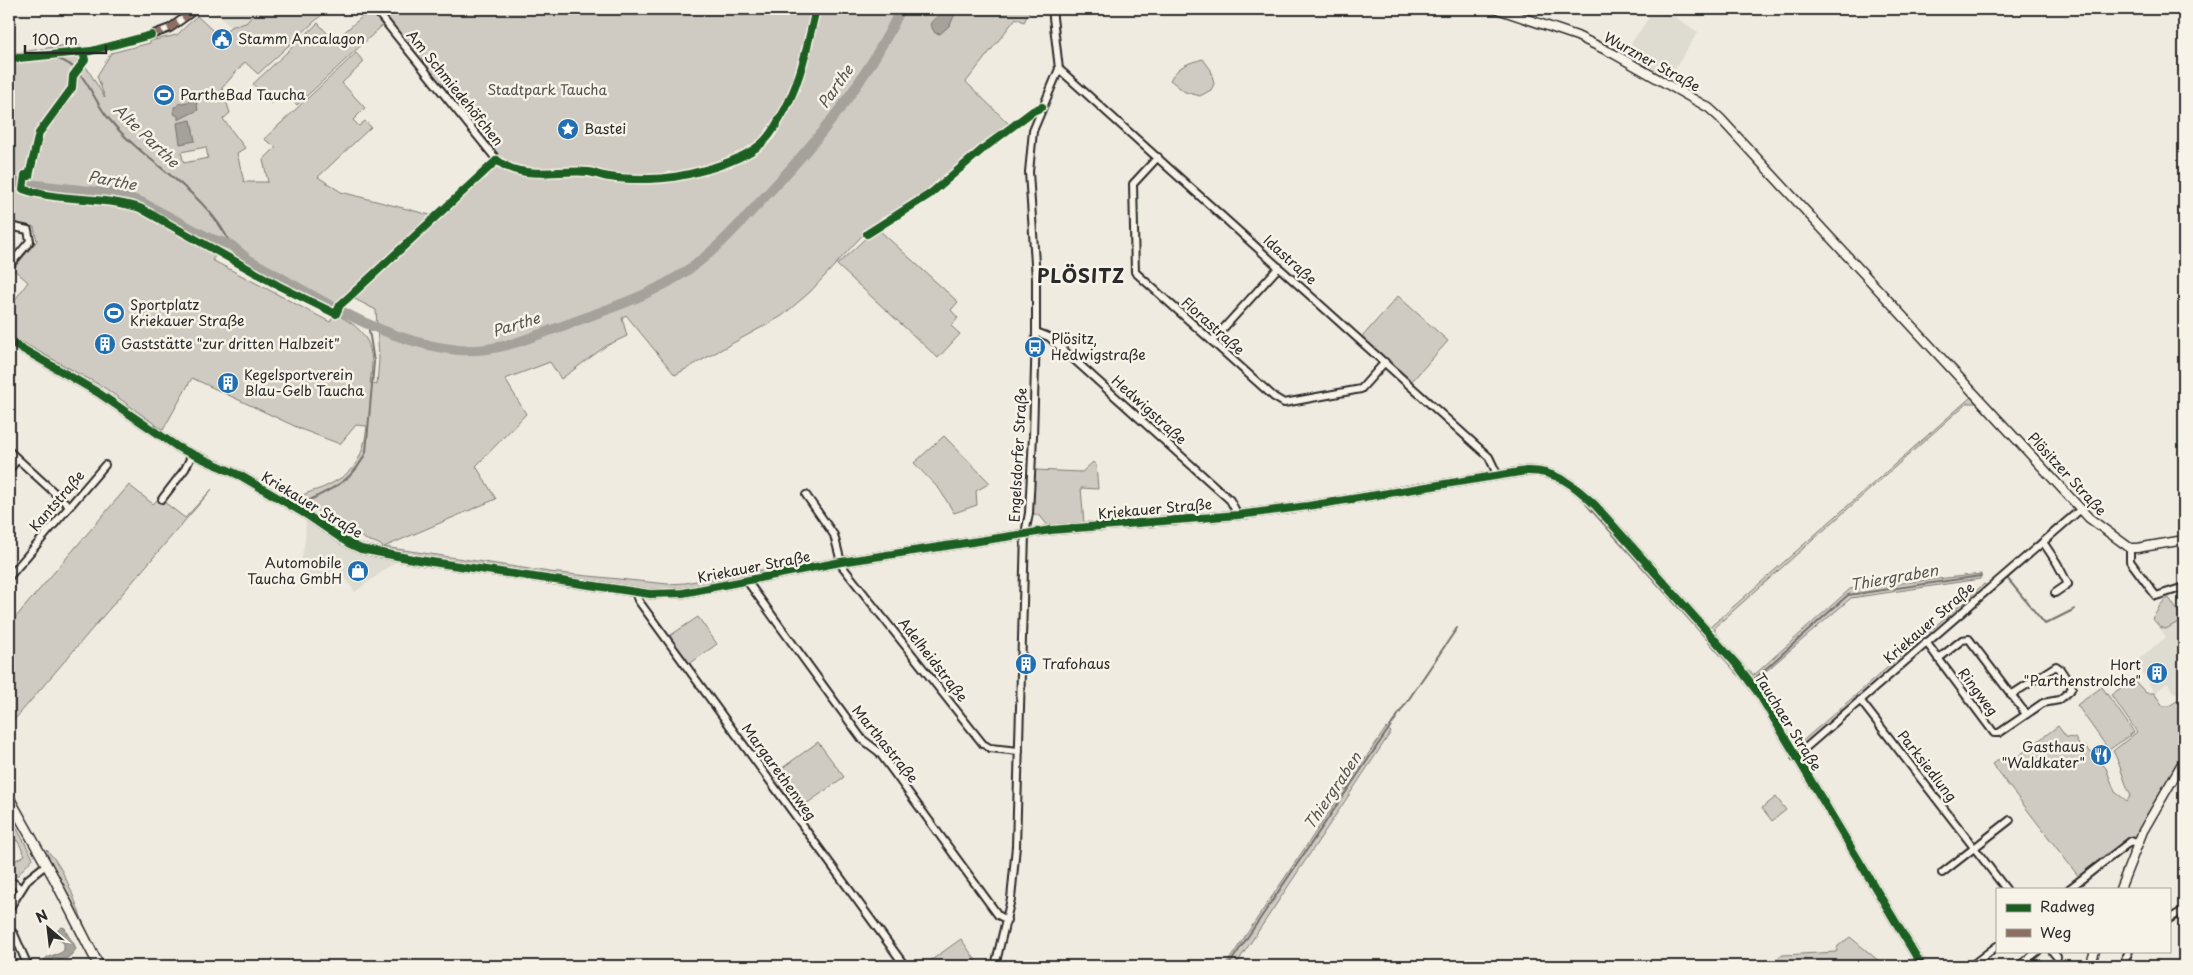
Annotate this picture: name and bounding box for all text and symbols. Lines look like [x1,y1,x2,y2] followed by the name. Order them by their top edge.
[25,22,106,54] scale bar
[402,25,509,150] street label: Am Schmiedehöfchen
[1600,26,1704,97] street label: Wurzner Straße
[32,27,78,50] text: 100 m
[210,27,234,51] public building icon: Stamm Ancalagon
[238,28,365,49] place label: Stamm Ancalagon
[811,59,859,113] water label: Parthe
[487,79,607,100] park label: Stadtpark Taucha
[152,83,176,107] sports icon: PartheBad Taucha
[180,84,306,105] place label: PartheBad Taucha
[109,98,186,173] water label: Alte Parthe
[556,117,580,141] place icon: Bastei
[584,118,626,139] place label: Bastei
[86,164,139,196] water label: Parthe
[1259,230,1322,289] street label: Idastraße
[1037,261,1125,289] district label: PLÖSITZ
[1177,292,1250,360] street label: Florastraße
[130,294,245,331] place label: Sportplatz Kriekauer Straße
[102,301,126,325] sports icon: Sportplatz Kriekauer Straße
[489,305,543,342] water label: Parthe
[1051,328,1146,365] place label: Plösitz, Hedwigstraße
[93,332,117,356] building icon: Gaststätte "zur dritten Halbzeit"
[121,333,340,354] place label: Gaststätte "zur dritten Halbzeit"
[1023,335,1047,359] bus stop icon: Plösitz, Hedwigstraße
[244,364,364,401] place label: Kegelsportverein Blau-Gelb Taucha
[1107,370,1192,449] street label: Hedwigstraße
[216,371,240,395] building icon: Kegelsportverein Blau-Gelb Taucha
[1003,387,1032,523] street label: Engelsdorfer Straße
[2023,427,2112,520] street label: Plösitzer Straße
[24,465,89,536] street label: Kantstraße
[258,466,367,543] street label: Kriekauer Straße
[1097,493,1213,524] street label: Kriekauer Straße
[696,545,812,588] street label: Kriekauer Straße
[247,552,342,589] place label: Automobile Taucha GmbH
[1848,557,1940,596] water label: Thiergraben
[346,559,370,583] shop icon: Automobile Taucha GmbH
[1879,577,1979,668] street label: Kriekauer Straße
[894,613,973,706] street label: Adelheidstraße
[1014,652,1038,676] building icon: Trafohaus
[1042,653,1110,674] place label: Trafohaus
[2024,654,2141,691] place label: Hort "Parthenstrolche"
[2145,661,2169,685] building icon: Hort "Parthenstrolche"
[1953,663,2003,720] street label: Ringweg
[1750,669,1827,775] street label: Tauchaer Straße
[847,700,923,787] street label: Marthastraße
[737,719,822,824] street label: Margarethenweg
[1893,726,1962,806] street label: Parksiedlung
[2001,736,2085,773] place label: Gasthaus "Waldkater"
[2089,743,2113,767] restaurant icon: Gasthaus "Waldkater"
[1297,746,1367,834] water label: Thiergraben
[1996,888,2170,952] legend
[2040,894,2095,917] text: Radweg
[22,902,72,952] north arrow
[32,904,51,928] text: N
[2040,920,2071,943] text: Weg

